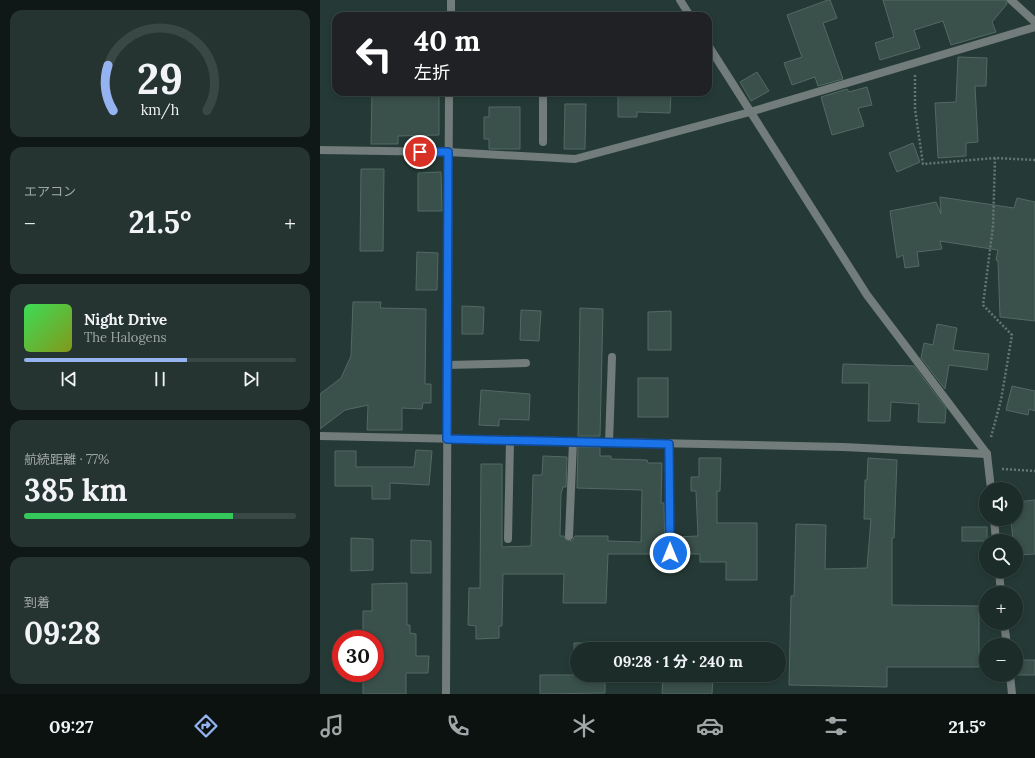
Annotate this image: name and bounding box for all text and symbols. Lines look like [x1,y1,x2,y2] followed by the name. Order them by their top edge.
[414,23,480,59] text: 40 m
[348,28,400,80] icon: left
[137,52,183,105] text: 29
[414,61,450,84] text: 左折
[141,101,180,120] text: km/h
[403,135,437,169] pin
[409,141,431,163] icon: arrive
[24,183,76,200] text: エアコン
[129,203,191,241] text: 21.5°
[24,209,36,237] text: −
[284,209,296,237] text: +
[84,310,167,329] text: Night Drive
[84,329,167,346] text: The Halogens
[58,368,80,390] icon: previous
[149,368,171,390] icon: pause
[240,368,262,390] icon: next
[24,451,109,468] text: 航続距離 · 77%
[24,471,127,509] text: 385 km
[979,482,1023,682] map controls
[979,482,1023,526] button: sound
[649,532,691,574] position arrow
[979,534,1023,578] button: search
[979,586,1023,630] button: +
[24,594,50,611] text: 到着
[24,614,101,652] text: 09:28
[332,630,384,682] speed limit sign: 30
[979,638,1023,682] button: −
[613,652,743,671] text: 09:28 · 1 分 · 240 m
[192,712,220,740] icon: directions
[318,712,346,740] icon: music
[444,712,472,740] icon: phone
[570,712,598,740] icon: climate
[696,712,724,740] icon: car
[822,712,850,740] icon: filters
[49,715,93,738] text: 09:27
[948,715,986,738] text: 21.5°

